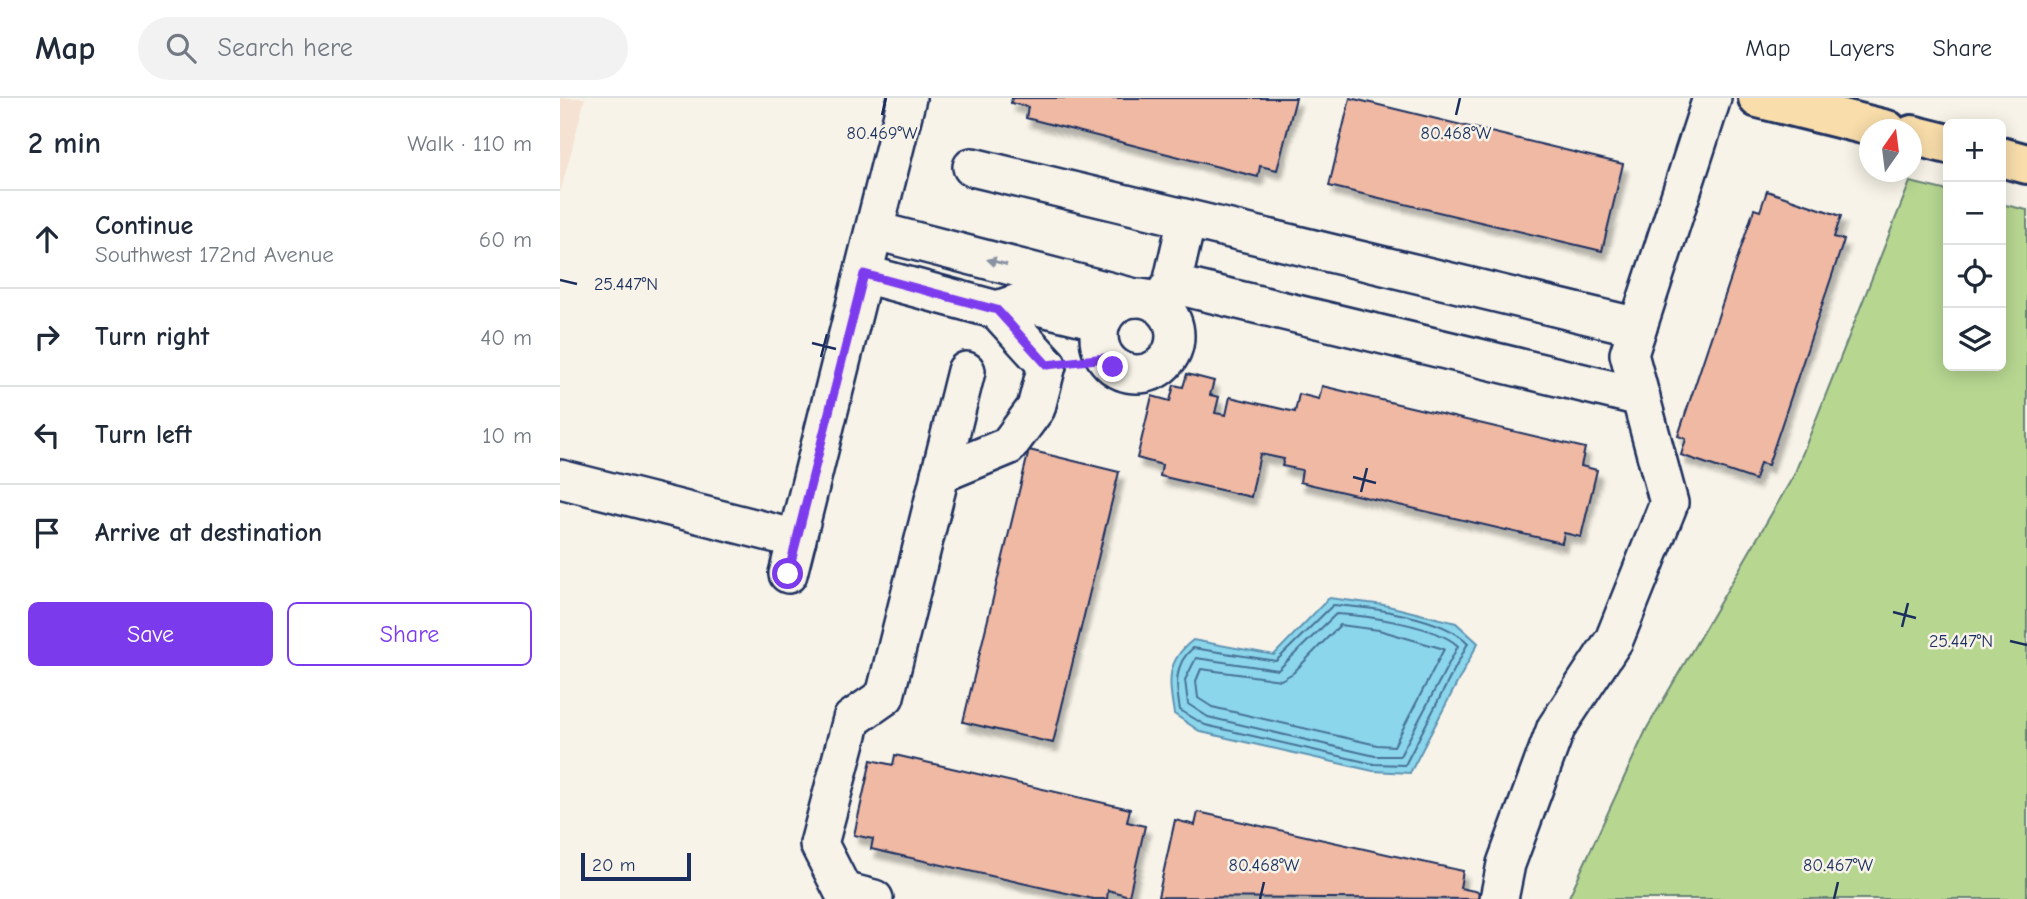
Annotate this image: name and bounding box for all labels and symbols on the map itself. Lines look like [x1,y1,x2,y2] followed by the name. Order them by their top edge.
[1859,119,1922,182] north arrow
[846,123,918,144] text: 80.469°W
[1421,123,1492,144] text: 80.468°W
[986,256,1008,267] one-way arrow
[594,274,658,295] text: 25.447°N
[1097,351,1128,382] route end
[772,558,803,589] route start
[1929,631,1993,652] text: 25.447°N
[581,850,691,882] scale bar
[1229,855,1300,876] text: 80.468°W
[1803,855,1873,876] text: 80.467°W

